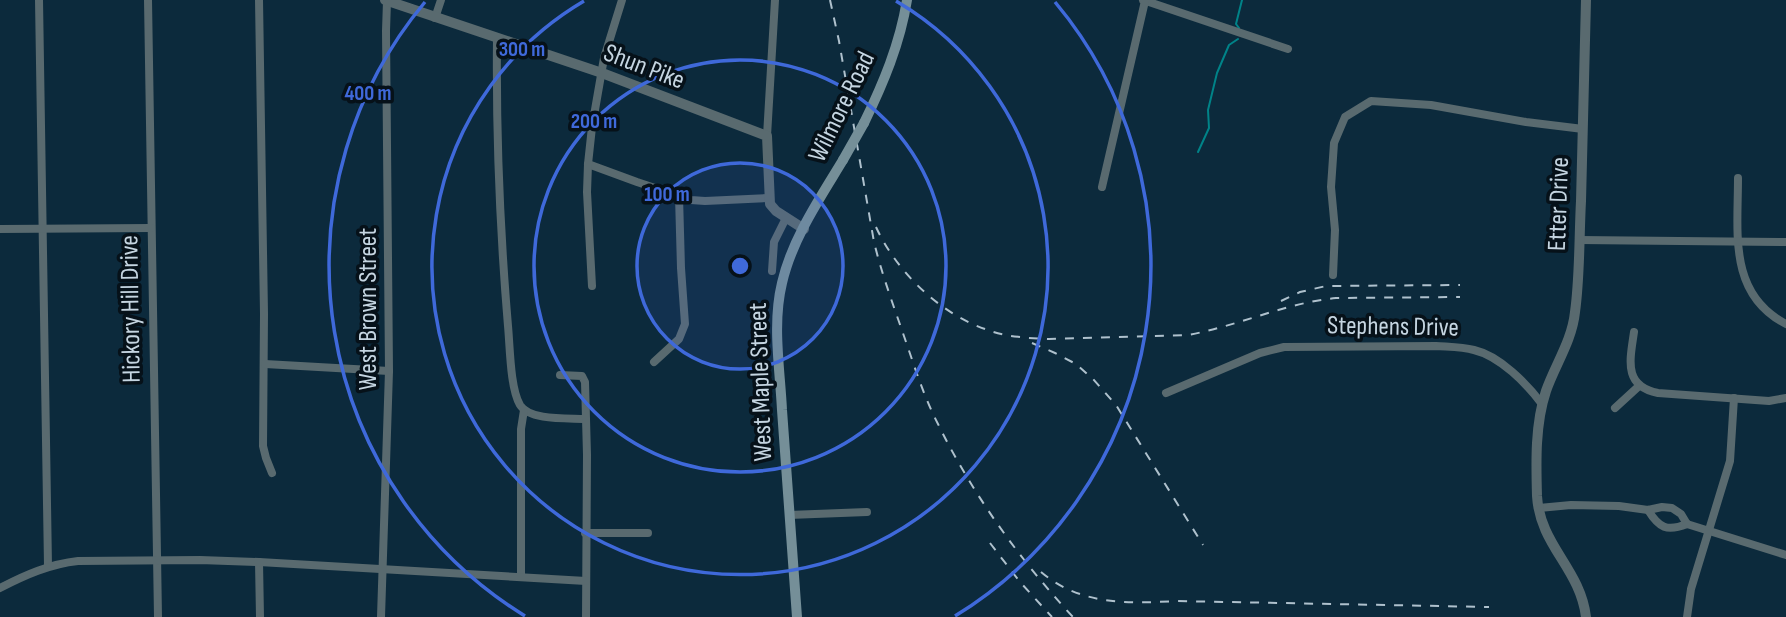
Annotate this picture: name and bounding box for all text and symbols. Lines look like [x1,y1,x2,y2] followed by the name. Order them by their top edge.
[499,37,545,62] text: 300 m
[599,37,689,97] street label: Shun Pike
[802,47,882,167] street label: Wilmore Road
[345,81,391,106] text: 400 m
[571,109,617,134] text: 200 m
[1542,157,1576,251] street label: Etter Drive
[644,182,690,207] text: 100 m
[353,228,384,390] street label: West Brown Street
[114,235,148,383] street label: Hickory Hill Drive
[728,254,752,278] centre of rings
[743,302,779,462] street label: West Maple Street
[1327,310,1459,344] street label: Stephens Drive

